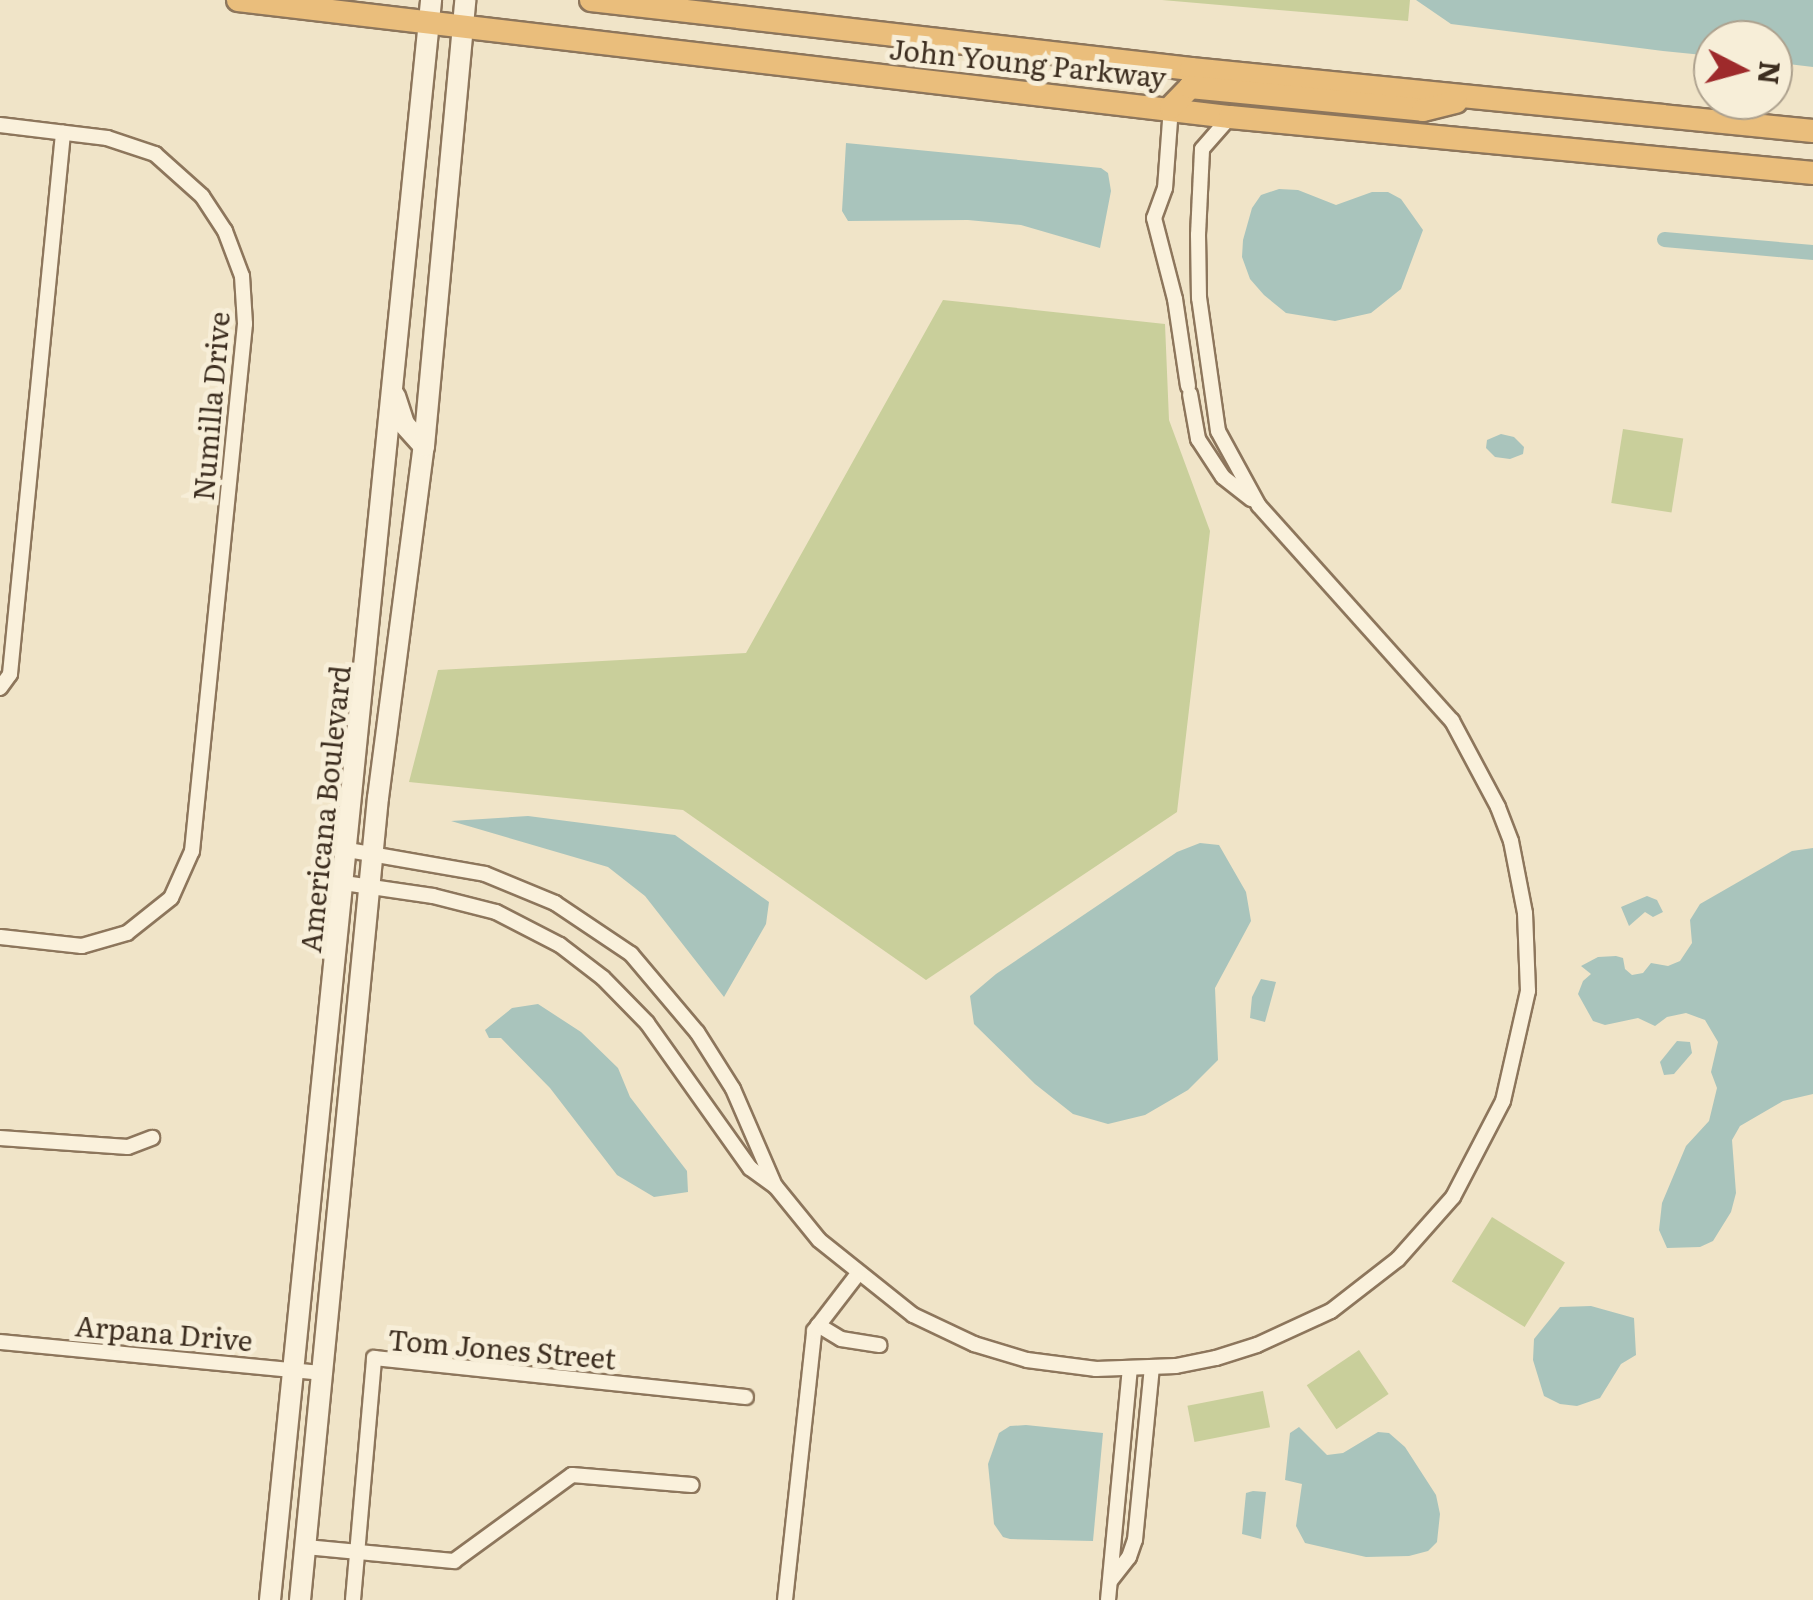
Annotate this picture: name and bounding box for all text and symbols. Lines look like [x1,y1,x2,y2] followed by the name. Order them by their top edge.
[1693,20,1793,120] north arrow
[888,31,1168,93] street label: John Young Parkway
[1749,59,1793,87] text: N
[185,310,235,502] street label: Numilla Drive
[292,664,356,954] street label: Americana Boulevard
[74,1308,254,1356] street label: Arpana Drive
[386,1321,618,1375] street label: Tom Jones Street

